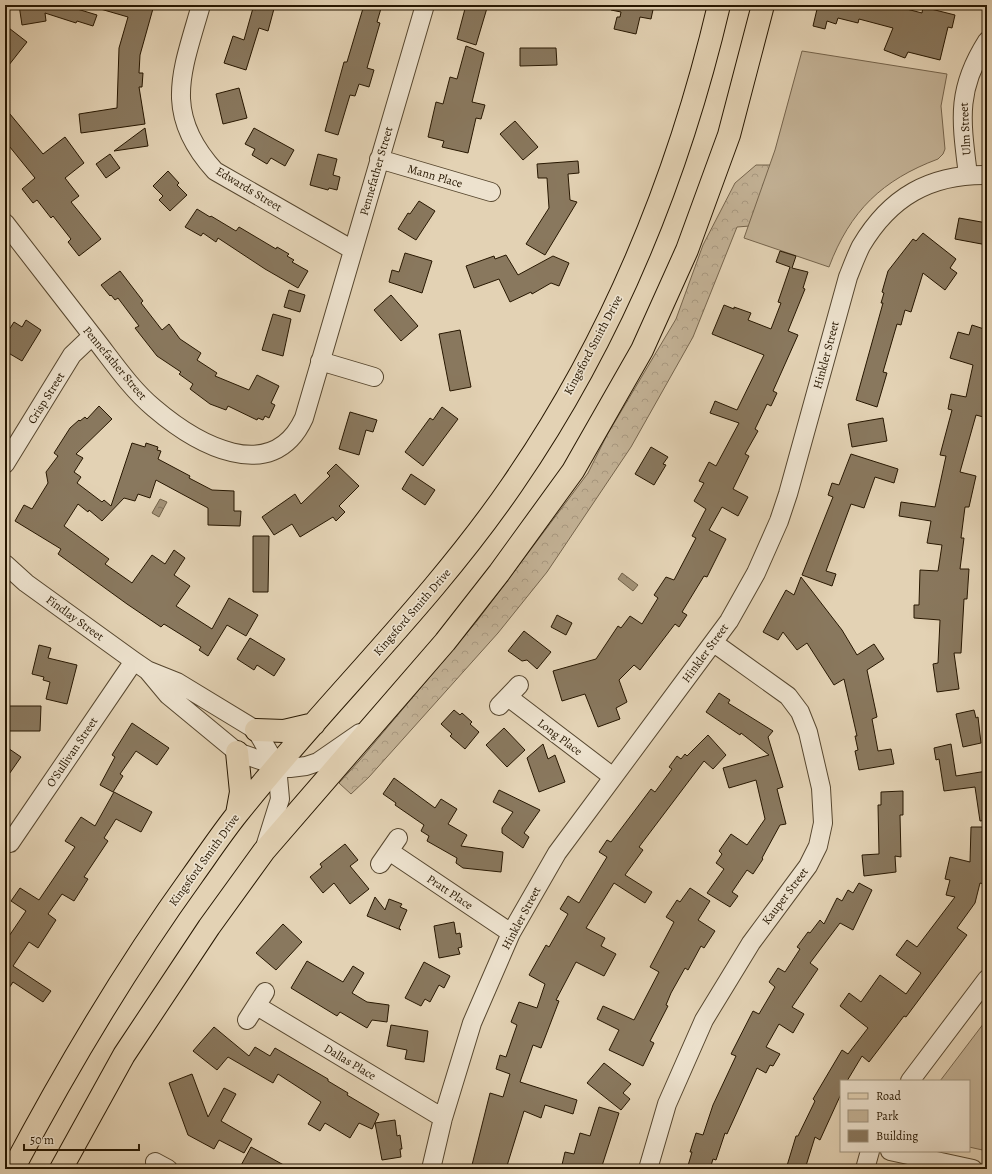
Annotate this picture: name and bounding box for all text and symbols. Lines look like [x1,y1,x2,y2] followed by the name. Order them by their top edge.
[956,102,974,156] street label: Ulm Street
[356,125,396,217] street label: Pennefather Street
[406,161,464,191] street label: Mann Place
[213,163,285,215] street label: Edwards Street
[560,292,626,398] street label: Kingsford Smith Drive
[809,319,843,391] street label: Hinkler Street
[79,323,151,403] street label: Pennefather Street
[24,369,68,427] street label: Crisp Street
[370,565,454,659] street label: Kingsford Smith Drive
[43,592,107,644] street label: Findlay Street
[678,620,732,686] street label: Hinkler Street
[43,714,101,790] street label: O'Sullivan Street
[534,715,586,759] street label: Long Place
[165,811,243,909] street label: Kingsford Smith Drive
[758,864,812,928] street label: Kauper Street
[424,871,476,913] street label: Pratt Place
[498,883,544,953] street label: Hinkler Street
[321,1040,379,1084] street label: Dallas Place
[840,1080,970,1152] legend
[876,1088,902,1104] text: Road
[876,1108,899,1124] text: Park
[24,1126,139,1152] scale bar
[876,1128,918,1144] text: Building
[30,1132,54,1148] text: 50 m

